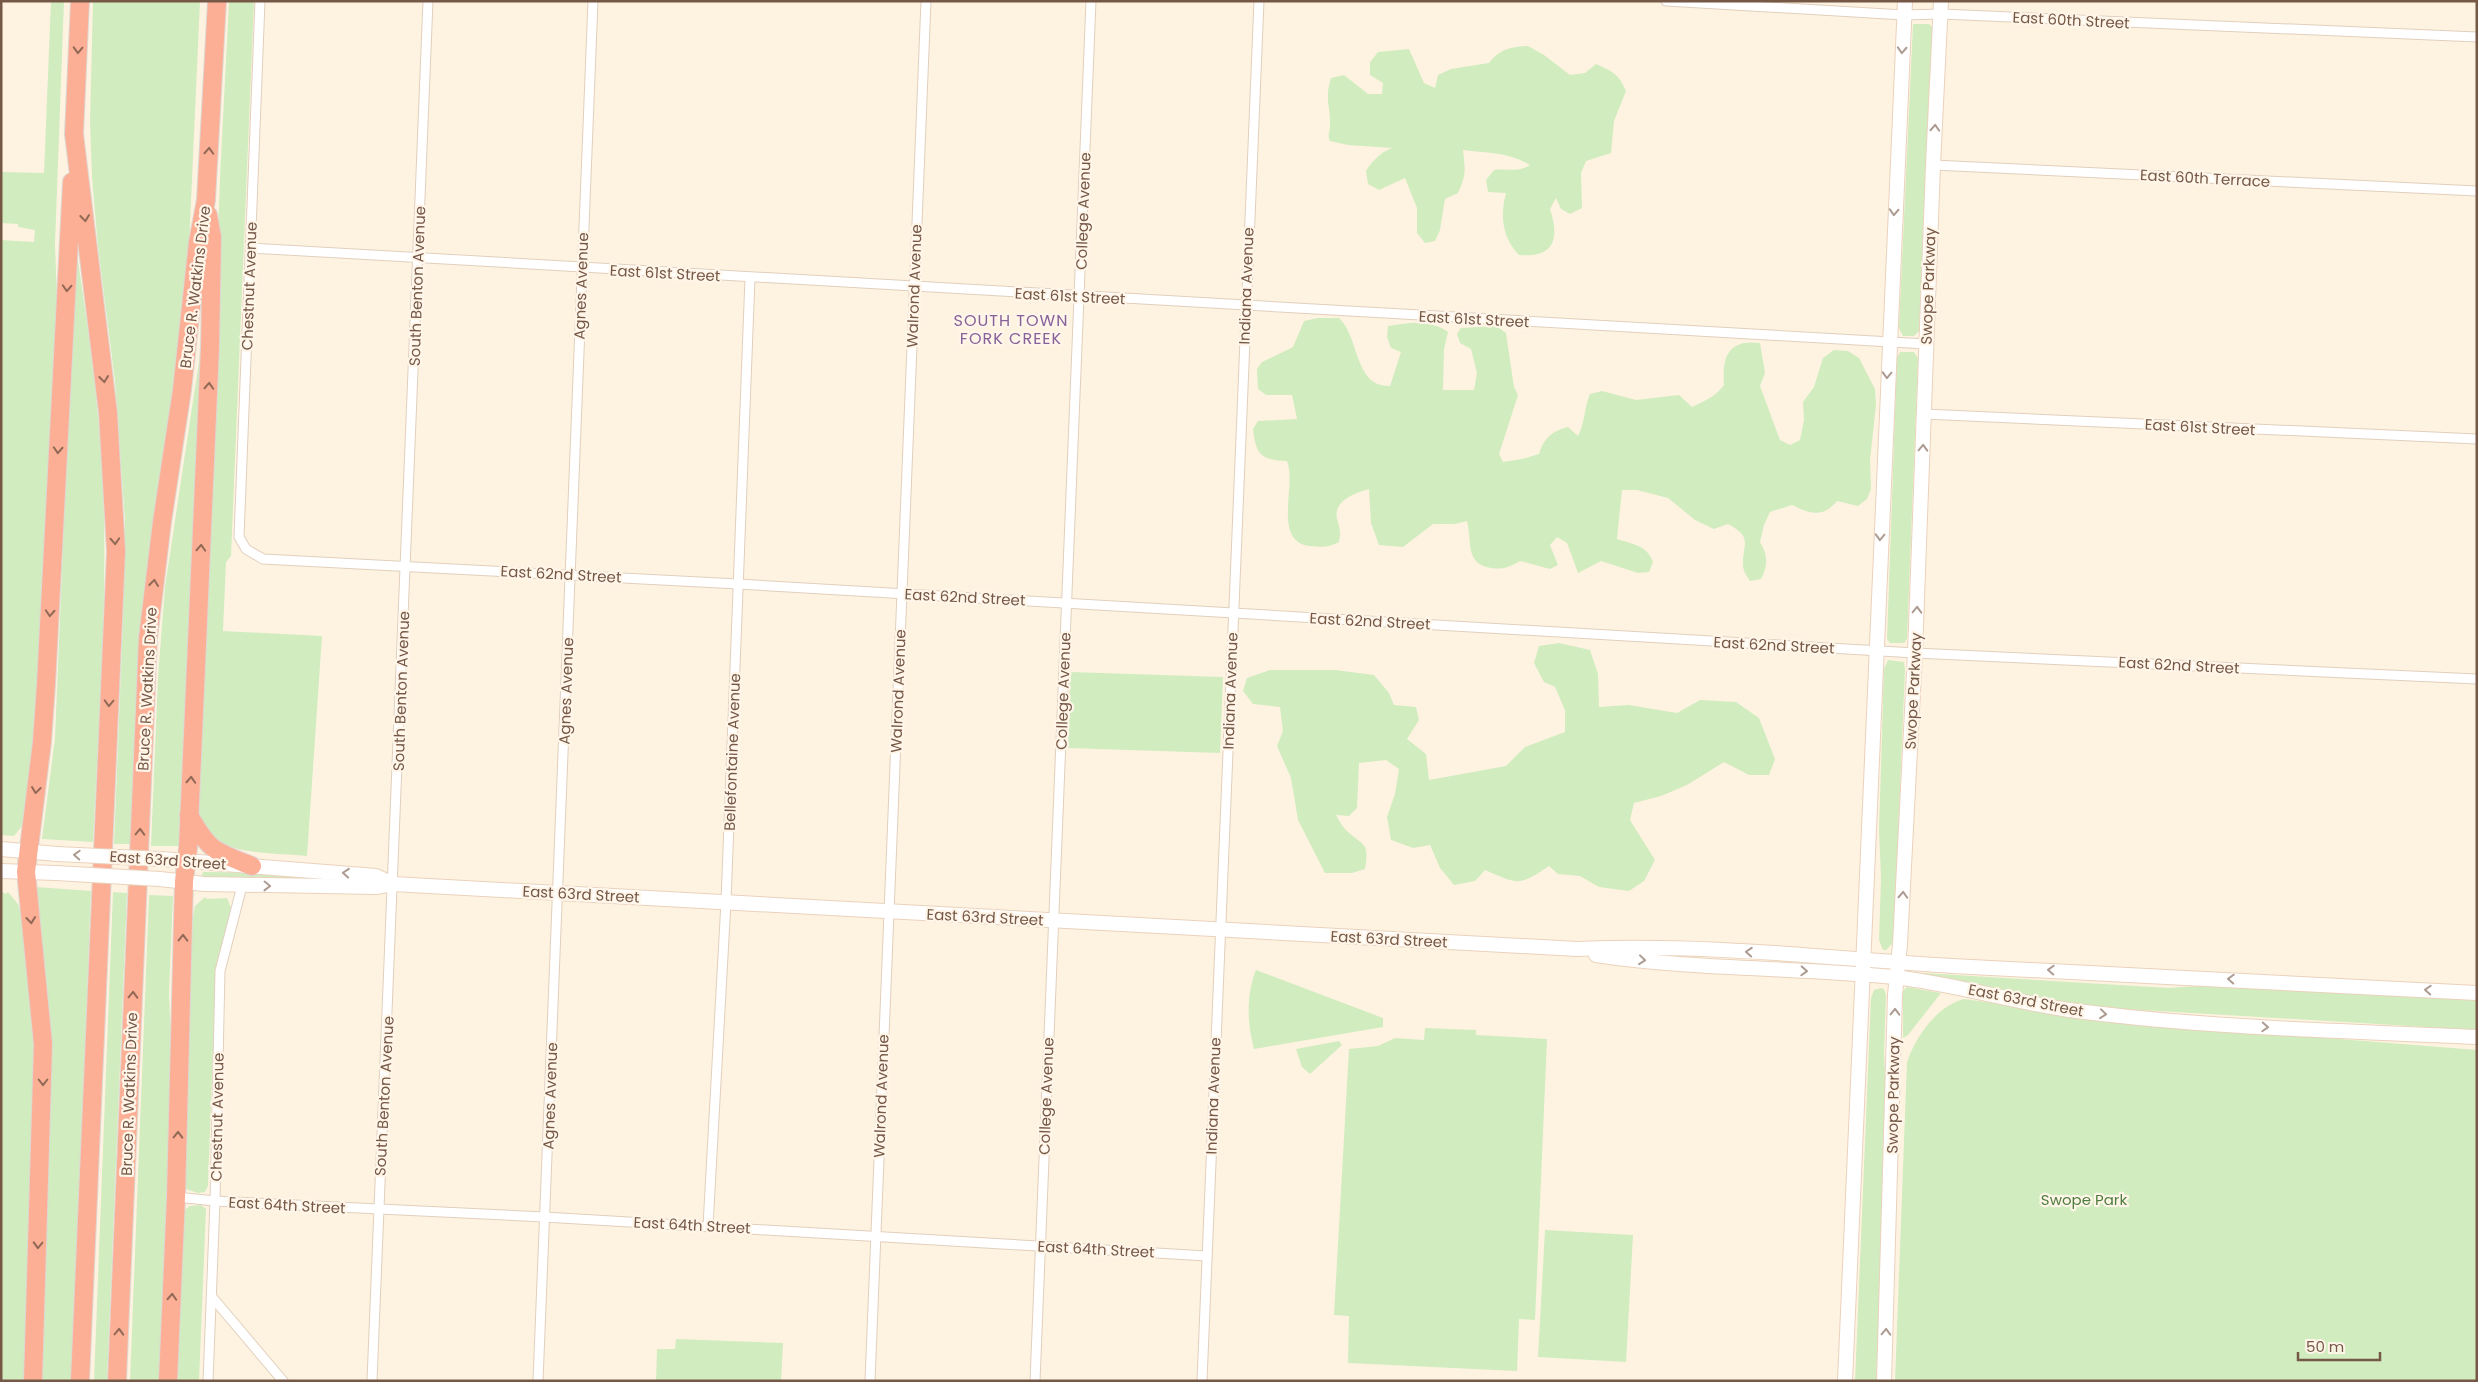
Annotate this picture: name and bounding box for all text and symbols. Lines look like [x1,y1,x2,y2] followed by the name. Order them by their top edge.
[2012,6,2130,34] street label: East 60th Street
[72,46,83,54] one-way arrow
[1897,46,1908,54] one-way arrow
[1929,124,1940,132] one-way arrow
[203,147,214,155] one-way arrow
[1070,152,1096,270] street label: College Avenue
[2139,164,2271,192] street label: East 60th Terrace
[175,204,215,370] street label: Bruce R. Watkins Drive
[404,206,430,366] street label: South Benton Avenue
[1889,209,1900,217] one-way arrow
[79,214,90,222] one-way arrow
[236,221,262,351] street label: Chestnut Avenue
[901,224,927,348] street label: Walrond Avenue
[1233,227,1259,345] street label: Indiana Avenue
[1915,227,1941,345] street label: Swope Parkway
[569,232,593,340] street label: Agnes Avenue
[609,260,721,286] street label: East 61st Street
[1014,283,1126,309] street label: East 61st Street
[61,284,72,292] one-way arrow
[1418,306,1530,332] street label: East 61st Street
[954,309,1068,350] district label: SOUTH TOWN FORK CREEK
[1882,371,1892,379] one-way arrow
[98,375,109,383] one-way arrow
[203,381,214,389] one-way arrow
[2144,414,2256,440] street label: East 61st Street
[1918,444,1928,452] one-way arrow
[53,447,64,455] one-way arrow
[1875,533,1886,541] one-way arrow
[110,537,121,545] one-way arrow
[196,544,207,552] one-way arrow
[500,560,622,588] street label: East 62nd Street
[148,579,159,587] one-way arrow
[904,583,1026,611] street label: East 62nd Street
[1912,606,1922,614] one-way arrow
[132,607,162,771] street label: Bruce R. Watkins Drive
[1309,607,1431,635] street label: East 62nd Street
[44,609,55,617] one-way arrow
[388,611,414,771] street label: South Benton Avenue
[885,629,911,753] street label: Walrond Avenue
[1713,631,1835,659] street label: East 62nd Street
[1899,631,1927,750] street label: Swope Parkway
[1050,632,1076,750] street label: College Avenue
[1217,632,1243,750] street label: Indiana Avenue
[554,637,578,745] street label: Agnes Avenue
[2118,651,2240,679] street label: East 62nd Street
[719,673,745,831] street label: Bellefontaine Avenue
[104,700,115,708] one-way arrow
[185,776,196,784] one-way arrow
[31,787,42,795] one-way arrow
[135,828,145,836] one-way arrow
[109,845,227,875] street label: East 63rd Street
[73,849,81,860] one-way arrow
[342,868,350,879] one-way arrow
[522,880,640,908] street label: East 63rd Street
[264,881,272,891] one-way arrow
[1897,891,1908,899] one-way arrow
[926,903,1044,931] street label: East 63rd Street
[25,917,36,925] one-way arrow
[1330,925,1448,953] street label: East 63rd Street
[177,933,188,941] one-way arrow
[1745,946,1753,957] one-way arrow
[1638,954,1646,965] one-way arrow
[2047,965,2055,976] one-way arrow
[1800,966,1808,977] one-way arrow
[2227,973,2235,984] one-way arrow
[1966,979,2086,1021] street label: East 63rd Street
[2424,985,2432,996] one-way arrow
[128,991,139,999] one-way arrow
[1889,1008,1900,1016] one-way arrow
[2099,1008,2107,1019] one-way arrow
[116,1012,142,1176] street label: Bruce R. Watkins Drive
[369,1015,399,1177] street label: South Benton Avenue
[2261,1021,2269,1032] one-way arrow
[868,1034,894,1158] street label: Walrond Avenue
[1881,1036,1905,1154] street label: Swope Parkway
[1033,1037,1059,1155] street label: College Avenue
[1200,1037,1226,1155] street label: Indiana Avenue
[538,1042,562,1150] street label: Agnes Avenue
[205,1052,229,1182] street label: Chestnut Avenue
[38,1078,48,1086] one-way arrow
[172,1130,183,1138] one-way arrow
[2041,1189,2127,1210] park label: Swope Park
[228,1191,346,1219] street label: East 64th Street
[633,1211,751,1239] street label: East 64th Street
[1037,1235,1155,1263] street label: East 64th Street
[32,1241,43,1249] one-way arrow
[166,1293,177,1301] one-way arrow
[114,1328,125,1336] one-way arrow
[1880,1328,1891,1336] one-way arrow
[2298,1330,2380,1362] scale bar
[2306,1336,2344,1357] text: 50 m

